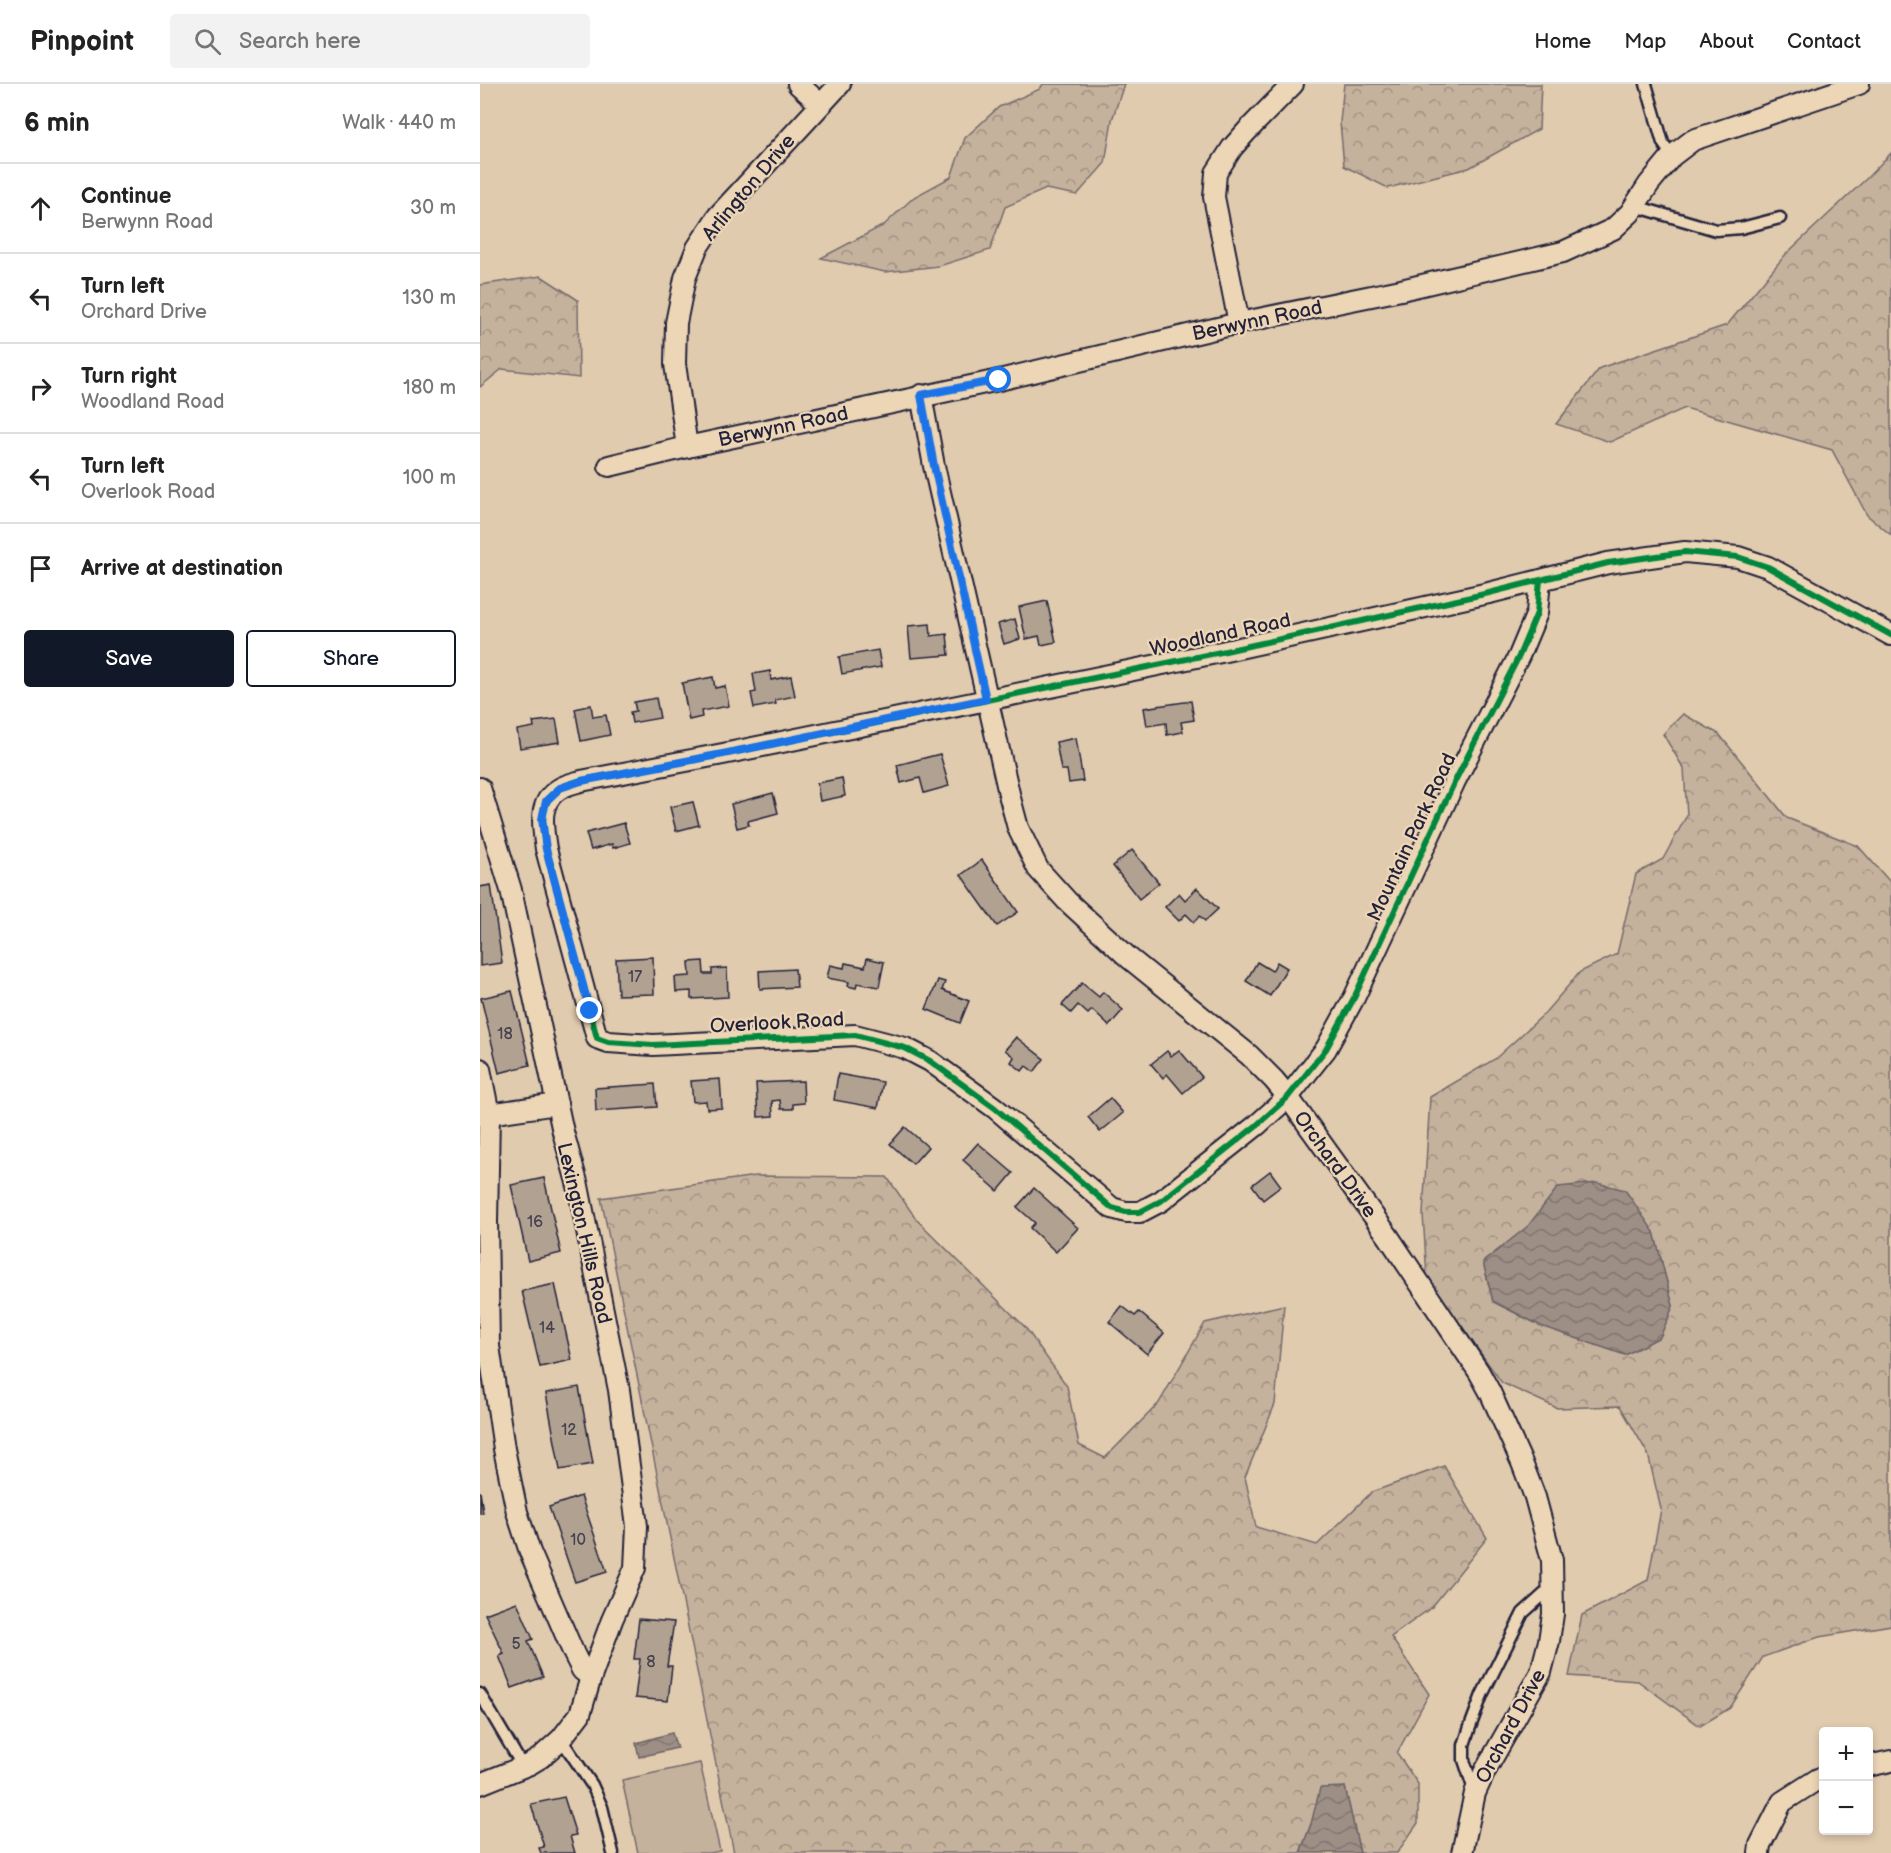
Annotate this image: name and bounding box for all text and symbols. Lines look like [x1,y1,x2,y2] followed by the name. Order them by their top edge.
[170,14,590,68] search box
[30,25,134,58] text: Pinpoint
[191,25,224,58] icon: search
[239,28,361,55] text: Search here
[1534,29,1591,54] text: Home
[1624,29,1666,54] text: Map
[1699,29,1754,54] text: About
[1787,29,1861,54] text: Contact
[24,108,90,139] text: 6 min
[342,111,456,135] text: Walk · 440 m
[697,129,800,246] street label: Arlington Drive
[81,183,171,210] text: Continue
[24,192,57,225] icon: ahead
[410,196,456,220] text: 30 m
[81,210,213,234] text: Berwynn Road
[81,273,165,300] text: Turn left
[24,282,57,315] icon: left
[402,286,456,310] text: 130 m
[1190,296,1324,346] street label: Berwynn Road
[81,300,207,324] text: Orchard Drive
[81,363,177,390] text: Turn right
[985,366,1011,392] route start
[24,372,57,405] icon: right
[403,376,456,400] text: 180 m
[81,390,224,414] text: Woodland Road
[716,402,850,452] street label: Berwynn Road
[81,453,165,480] text: Turn left
[24,462,57,495] icon: left
[403,466,456,490] text: 100 m
[81,480,215,504] text: Overlook Road
[24,552,57,585] icon: arrive
[81,555,283,582] text: Arrive at destination
[1148,608,1293,662] street label: Woodland Road
[24,630,234,687] button: Save
[246,630,456,687] button: Share
[1362,749,1461,925] street label: Mountain Park Road
[628,968,642,987] house number: 17
[576,997,602,1023] route end
[709,1008,845,1038] street label: Overlook Road
[497,1025,513,1044] house number: 18
[1289,1107,1382,1223] street label: Orchard Drive
[552,1140,617,1326] street label: Lexington Hills Road
[527,1213,543,1232] house number: 16
[539,1319,555,1338] house number: 14
[561,1421,577,1440] house number: 12
[570,1531,586,1550] house number: 10
[511,1635,521,1654] house number: 5
[646,1653,656,1672] house number: 8
[1471,1665,1551,1788] street label: Orchard Drive
[1819,1727,1873,1835] map controls
[1819,1727,1873,1781] button: +
[1819,1781,1873,1835] button: −

